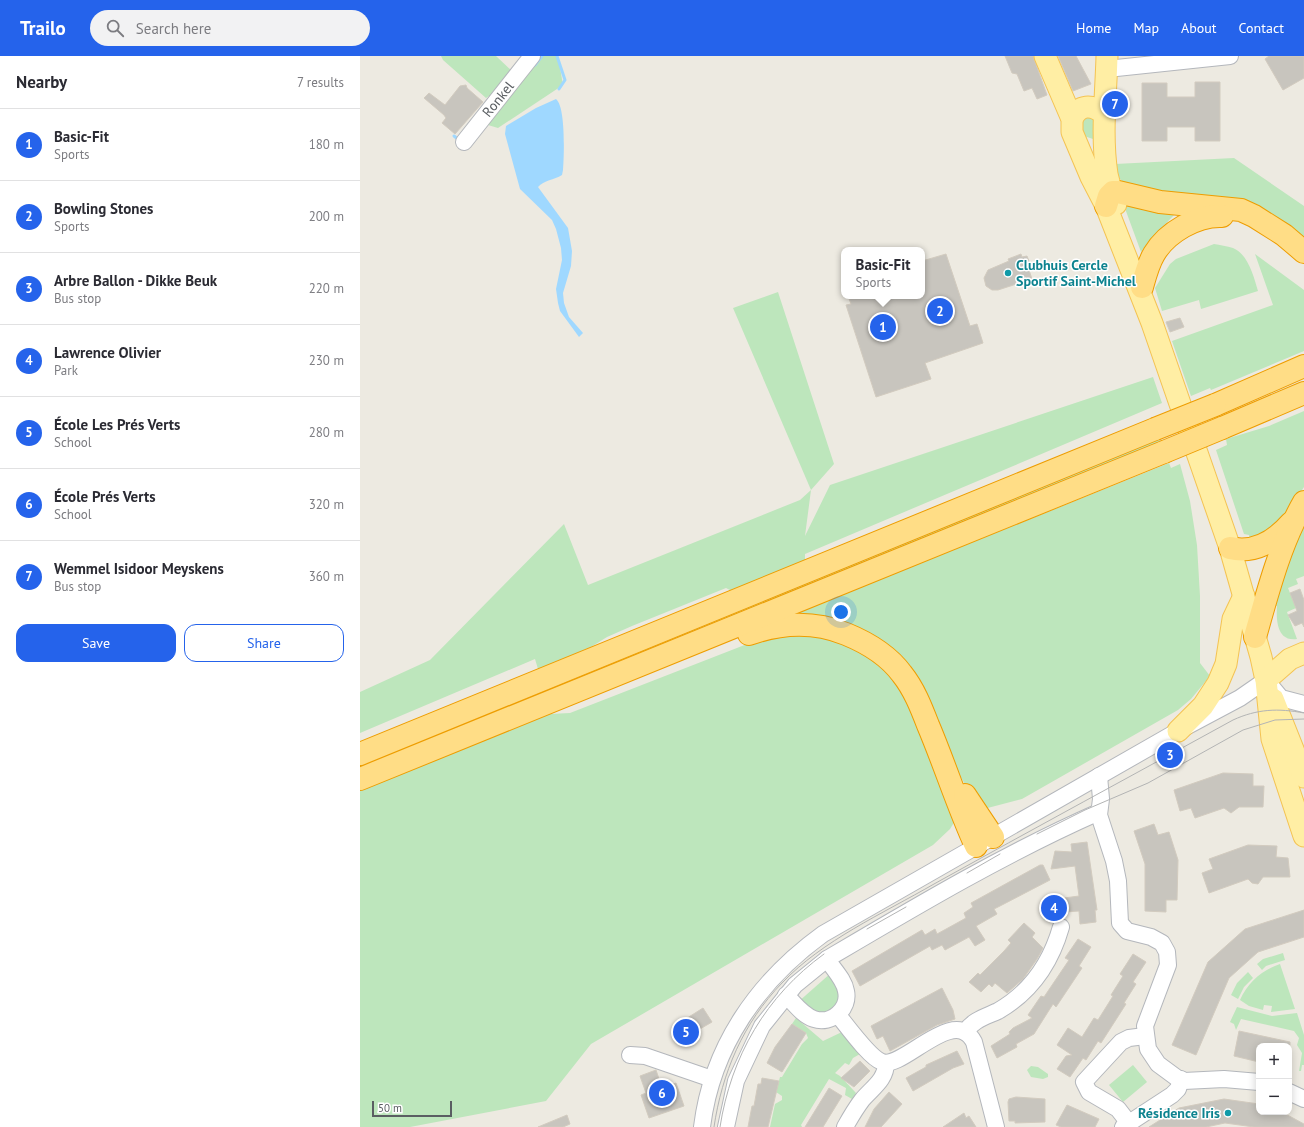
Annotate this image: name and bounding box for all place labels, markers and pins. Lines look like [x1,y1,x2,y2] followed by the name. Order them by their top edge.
[1102,89,1128,119] pin: 7
[1016,256,1137,290] place label: Clubhuis Cercle Sportif Saint-Michel
[1003,268,1013,278] marker: Clubhuis Cercle Sportif Saint-Michel
[927,296,953,326] pin: 2
[870,312,896,342] pin: 1
[1157,740,1183,770] pin: 3
[1041,893,1067,923] pin: 4
[673,1017,699,1047] pin: 5
[649,1078,675,1108] pin: 6
[1138,1104,1220,1122] place label: Résidence Iris
[1223,1108,1233,1118] marker: Résidence Iris

